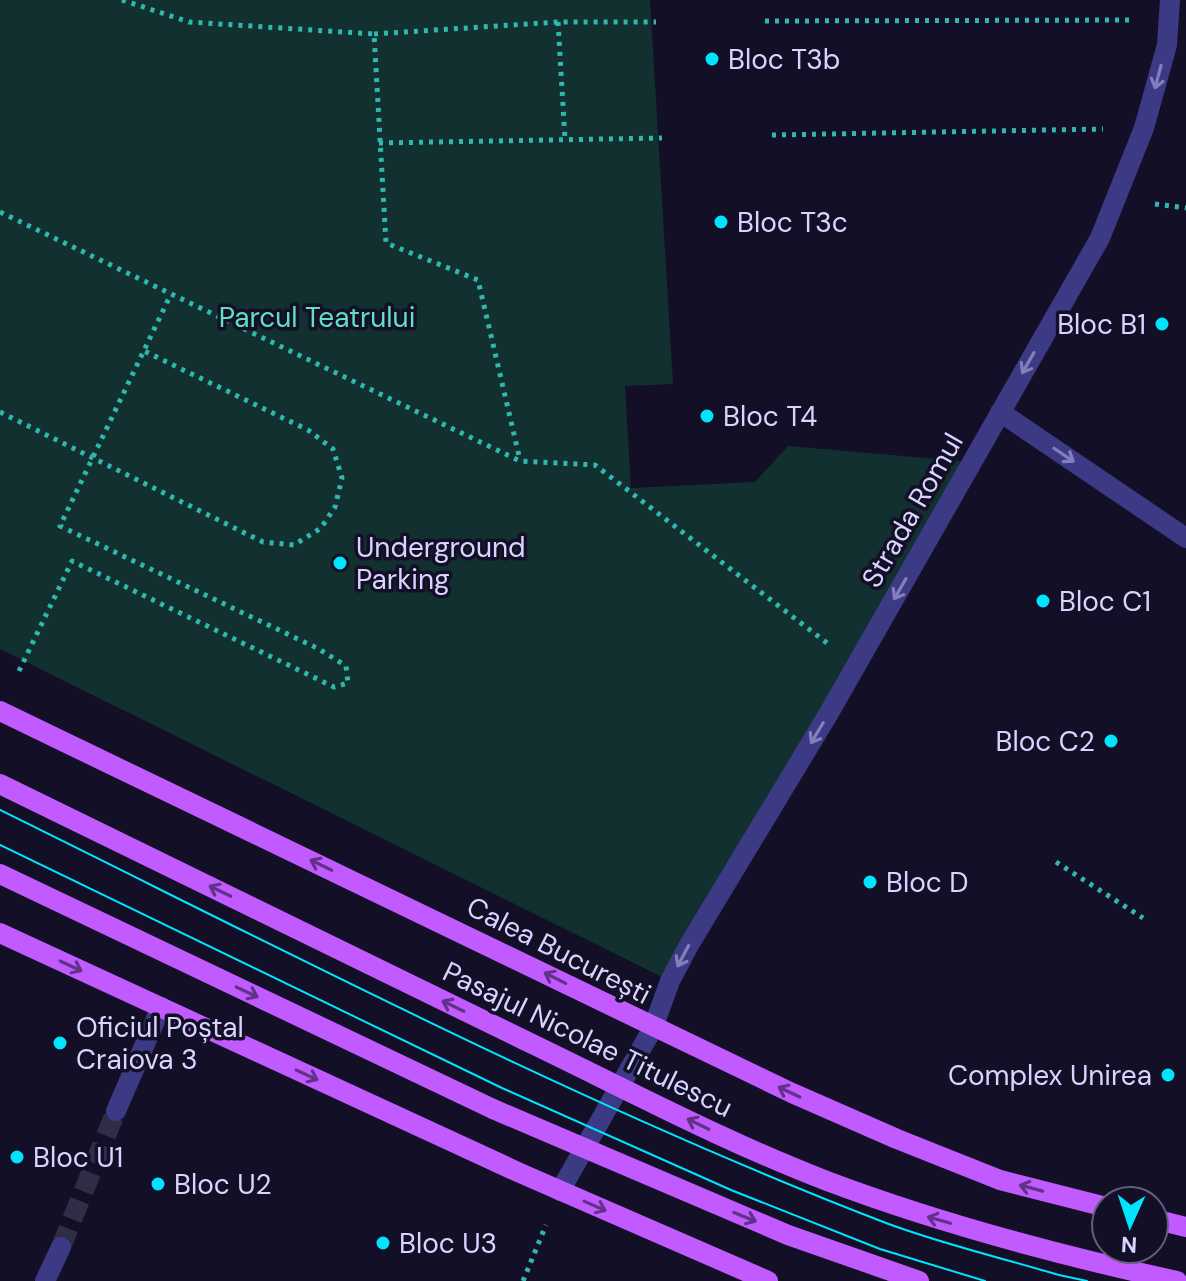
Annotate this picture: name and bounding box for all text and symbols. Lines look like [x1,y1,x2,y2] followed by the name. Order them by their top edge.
[728,41,840,78] place label: Bloc T3b
[703,50,721,68] marker: Bloc T3b
[1150,63,1165,89] one-way arrow
[737,204,848,241] place label: Bloc T3c
[712,213,730,231] marker: Bloc T3c
[219,299,415,336] park label: Parcul Teatrului
[1057,306,1146,343] place label: Bloc B1
[1153,315,1171,333] marker: Bloc B1
[1020,351,1036,374] one-way arrow
[723,398,817,435] place label: Bloc T4
[698,407,716,425] marker: Bloc T4
[853,426,972,594] street label: Strada Romul
[1053,447,1075,464] one-way arrow
[356,529,526,598] place label: Underground Parking
[331,554,349,572] marker: Underground Parking
[892,577,908,600] one-way arrow
[1059,583,1151,620] place label: Bloc C1
[1034,592,1052,610] marker: Bloc C1
[809,721,825,744] one-way arrow
[996,723,1095,760] place label: Bloc C2
[1102,732,1120,750] marker: Bloc C2
[310,857,334,872] one-way arrow
[886,864,968,901] place label: Bloc D
[861,873,879,891] marker: Bloc D
[209,883,232,898] one-way arrow
[460,888,657,1013] street label: Calea București
[675,943,690,967] one-way arrow
[437,953,739,1126] street label: Pasajul Nicolae Titulescu
[59,959,83,974] one-way arrow
[544,970,568,986] one-way arrow
[235,985,259,1000] one-way arrow
[442,998,466,1013] one-way arrow
[76,1009,244,1078] place label: Oficiul Poștal Craiova 3
[51,1034,69,1052] marker: Oficiul Poștal Craiova 3
[948,1057,1152,1094] place label: Complex Unirea
[1159,1066,1177,1084] marker: Complex Unirea
[295,1068,319,1083] one-way arrow
[777,1084,801,1099] one-way arrow
[686,1116,710,1131] one-way arrow
[33,1139,123,1176] place label: Bloc U1
[8,1148,26,1166] marker: Bloc U1
[174,1166,272,1203] place label: Bloc U2
[149,1175,167,1193] marker: Bloc U2
[1018,1179,1044,1194] one-way arrow
[1090,1185,1170,1265] north arrow
[582,1199,606,1214] one-way arrow
[732,1211,757,1226] one-way arrow
[927,1212,953,1227] one-way arrow
[399,1225,497,1262] place label: Bloc U3
[1120,1230,1138,1259] text: N
[374,1234,392,1252] marker: Bloc U3

